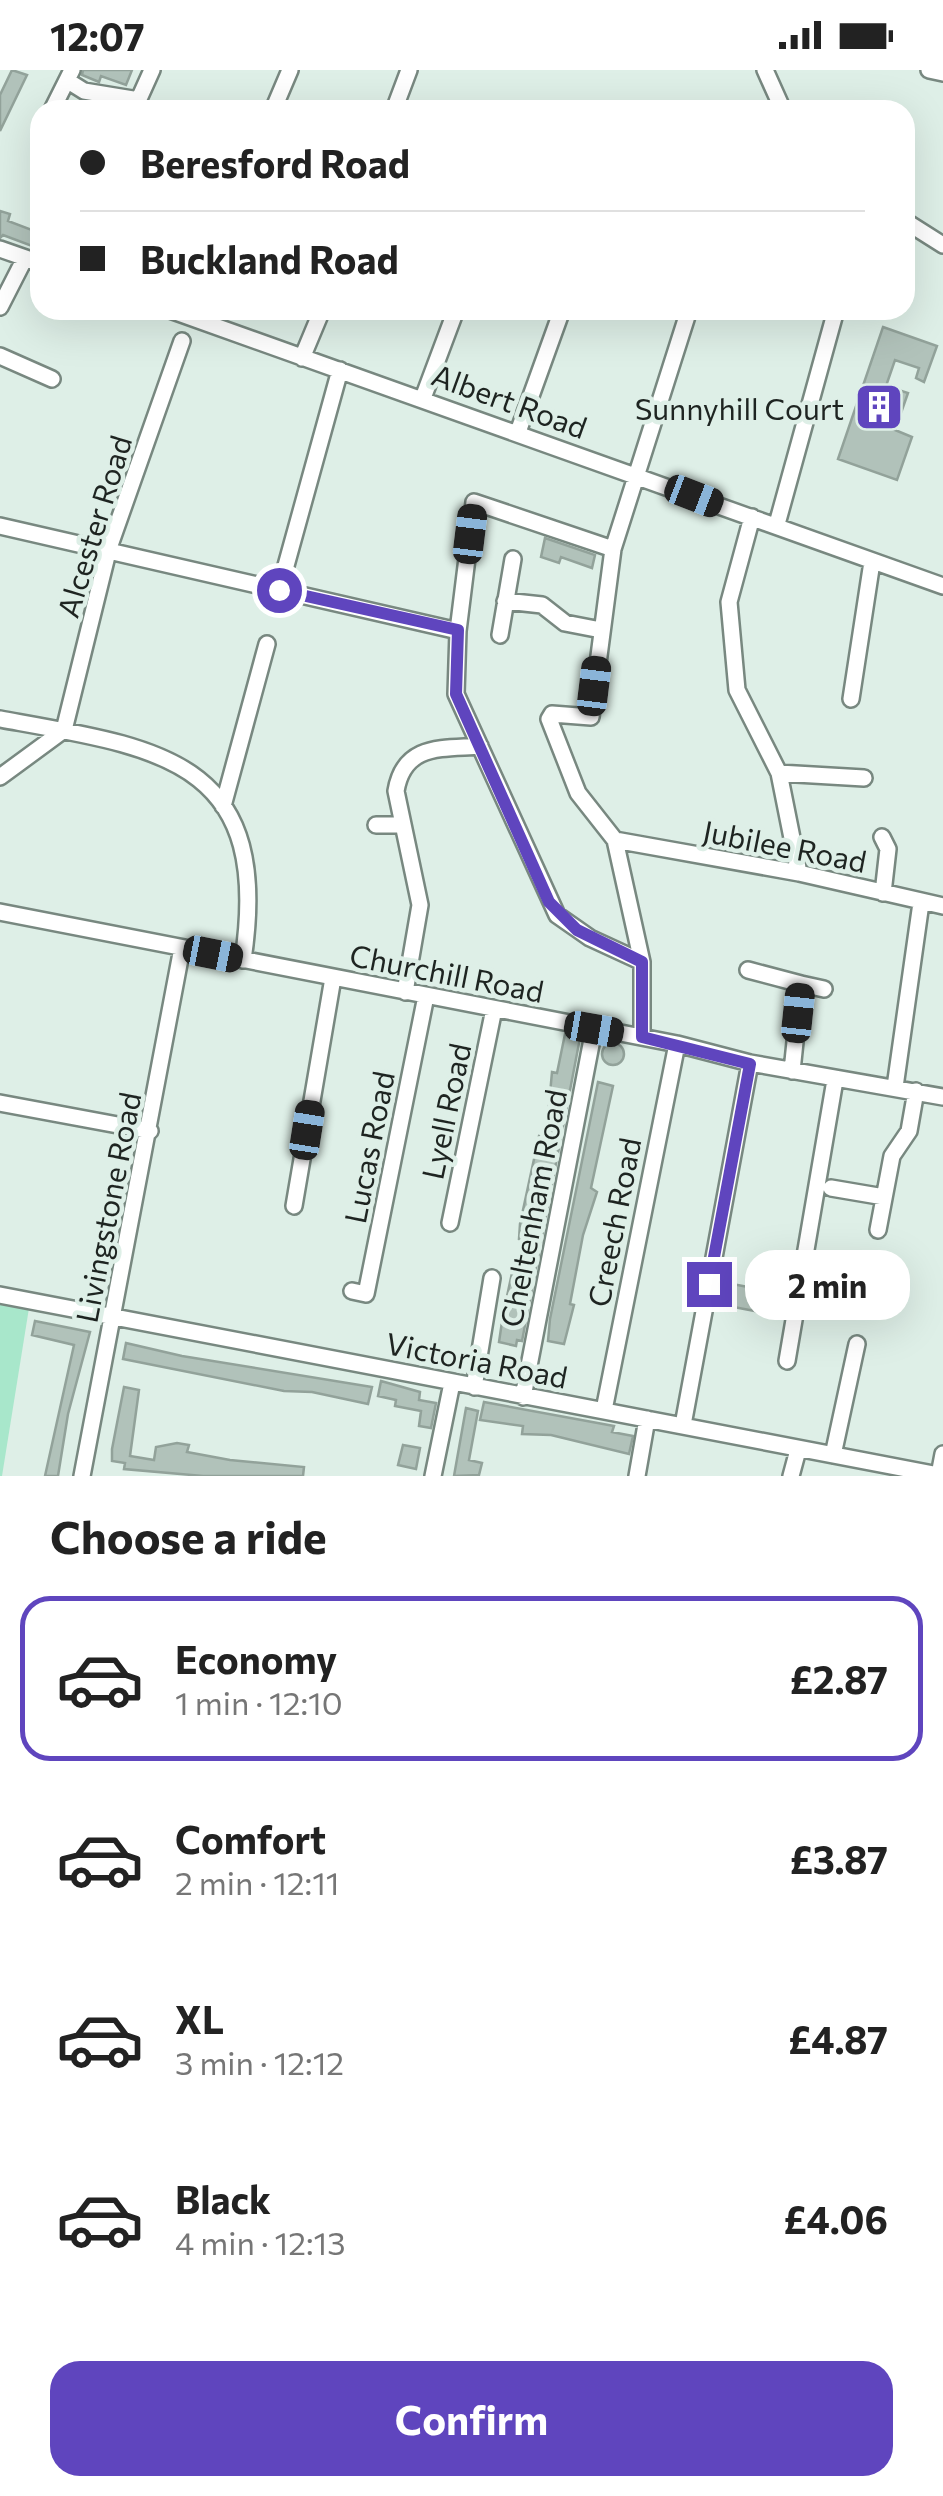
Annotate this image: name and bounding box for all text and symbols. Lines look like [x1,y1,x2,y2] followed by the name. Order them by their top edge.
[50,12,145,59] text: 12:07
[140,139,410,186] text: Beresford Road
[140,235,399,282] text: Buckland Road
[428,355,592,445] street label: Albert Road
[853,381,905,433] building icon: Sunnyhill Court
[635,389,844,426] place label: Sunnyhill Court
[48,431,138,621] street label: Alcester Road
[661,471,727,521] car
[451,502,489,566] car
[257,568,302,613] route start
[575,654,613,718] car
[700,811,870,879] street label: Jubilee Road
[181,934,245,974] car
[347,935,547,1009] street label: Churchill Road
[780,982,816,1044] car
[562,1009,626,1049] car
[413,1040,477,1182] street label: Lyell Road
[335,1068,401,1226] street label: Lucas Road
[491,1086,573,1330] street label: Cheltenham Road
[67,1089,147,1325] street label: Livingstone Road
[287,1098,327,1162] car
[578,1134,648,1310] street label: Creech Road
[744,1249,909,1319] callout: 2 min
[687,1262,732,1307] route end
[788,1265,867,1305] text: 2 min
[383,1323,571,1395] street label: Victoria Road
[50,1508,327,1563] text: Choose a ride
[55,1634,145,1724] icon: car
[175,1635,337,1682] text: Economy
[790,1655,888,1702] text: £2.87
[175,1682,343,1722] text: 1 min · 12:10
[55,1814,145,1904] icon: car
[175,1815,326,1862] text: Comfort
[790,1835,888,1882] text: £3.87
[175,1862,340,1902] text: 2 min · 12:11
[55,1994,145,2084] icon: car
[175,1995,224,2042] text: XL
[788,2015,888,2062] text: £4.87
[175,2042,344,2082] text: 3 min · 12:12
[55,2174,145,2264] icon: car
[175,2175,271,2222] text: Black
[784,2195,888,2242] text: £4.06
[175,2222,346,2262] text: 4 min · 12:13
[50,2361,893,2476] button: Confirm

